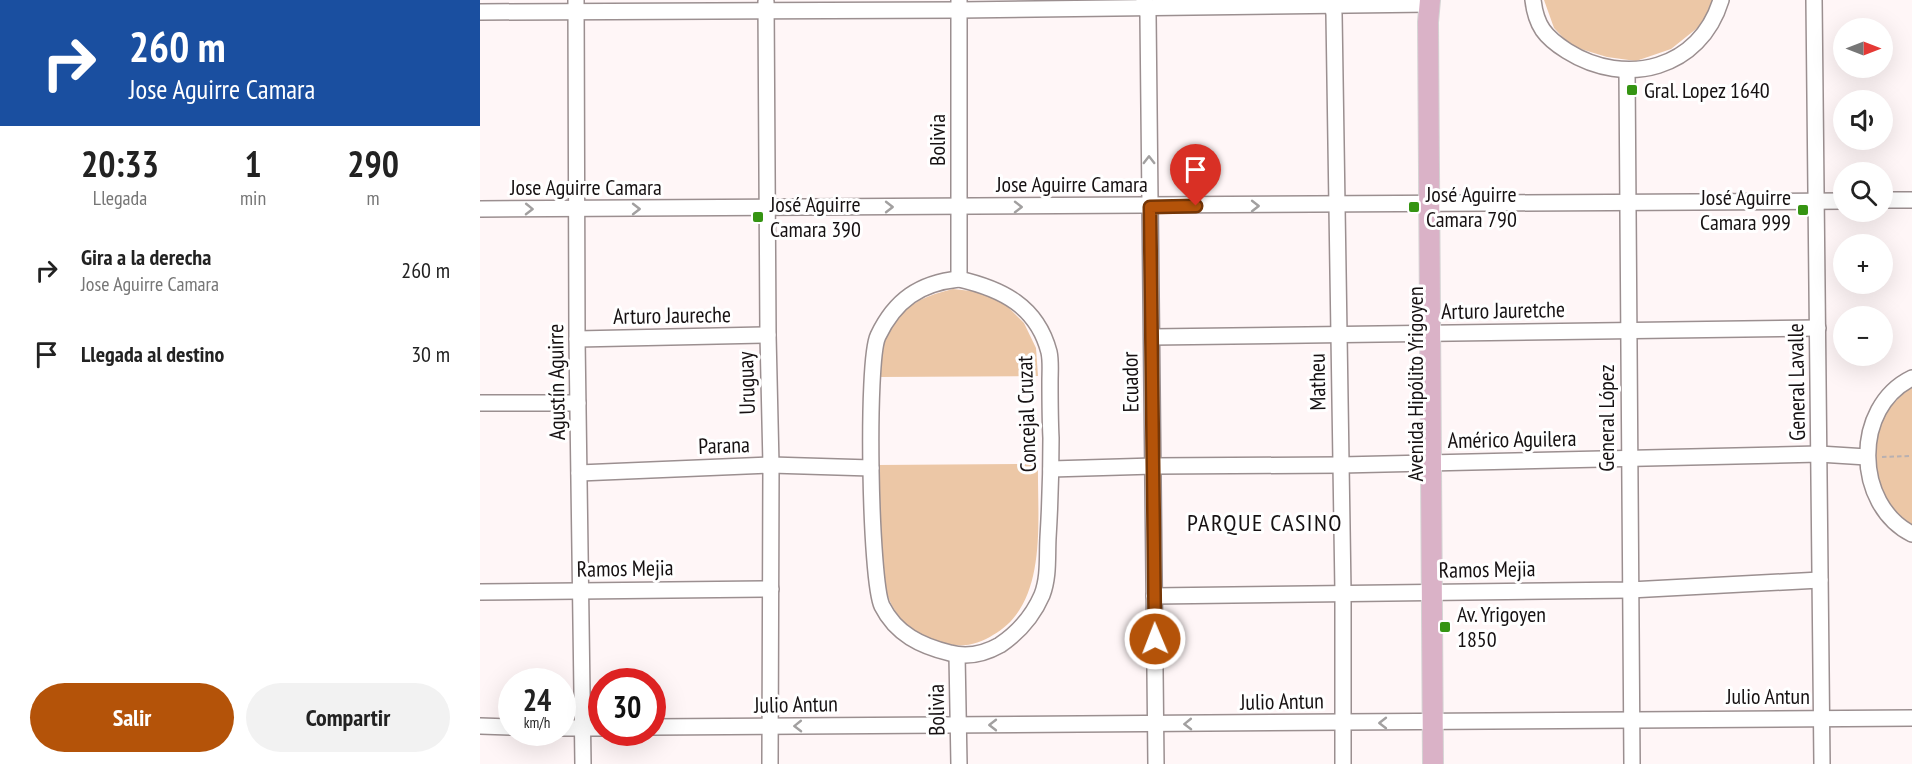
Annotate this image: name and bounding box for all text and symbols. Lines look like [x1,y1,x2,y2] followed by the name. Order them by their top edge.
[1833,18,1893,78] north arrow
[1833,18,1893,366] map controls
[129,19,226,74] text: 260 m
[30,24,108,102] icon: right
[129,72,315,106] text: Jose Aguirre Camara
[1644,76,1770,104] place label: Gral. Lopez 1640
[1625,83,1639,97] marker: Gral. Lopez 1640
[1833,90,1893,150] button: sound
[923,114,951,166] street label: Bolivia
[81,140,159,187] text: 20:33
[244,140,262,187] text: 1
[347,140,399,187] text: 290
[1170,144,1221,206] pin
[1179,153,1212,186] icon: arrive
[1143,155,1155,164] one-way arrow
[1833,162,1893,222] button: search
[995,170,1148,198] street label: Jose Aguirre Camara
[509,173,662,201] street label: Jose Aguirre Camara
[1425,180,1517,233] place label: José Aguirre Camara 790
[1699,183,1791,236] place label: José Aguirre Camara 999
[93,185,147,211] text: Llegada
[240,185,266,211] text: min
[367,185,380,211] text: m
[769,190,861,243] place label: José Aguirre Camara 390
[1250,200,1259,212] one-way arrow
[1407,200,1421,214] marker: José Aguirre Camara 790
[885,201,894,213] one-way arrow
[1013,201,1022,213] one-way arrow
[524,203,533,216] one-way arrow
[632,203,641,215] one-way arrow
[1796,203,1810,217] marker: José Aguirre Camara 999
[751,210,765,224] marker: José Aguirre Camara 390
[1833,234,1893,294] button: +
[81,243,211,271] text: Gira a la derecha
[30,254,63,287] icon: right
[401,256,450,284] text: 260 m
[81,271,219,297] text: Jose Aguirre Camara
[1401,286,1429,482] street label: Avenida Hipólito Yrigoyen
[1441,295,1565,325] street label: Arturo Jauretche
[613,300,731,330] street label: Arturo Jaureche
[1833,306,1893,366] button: −
[1781,323,1811,441] street label: General Lavalle
[541,324,571,440] street label: Agustín Aguirre
[30,338,63,371] icon: arrive
[81,340,224,368] text: Llegada al destino
[411,340,450,368] text: 30 m
[731,350,761,415] street label: Uruguay
[1115,351,1145,413] street label: Ecuador
[1303,353,1331,411] street label: Matheu
[1010,355,1042,473] street label: Concejal Cruzat
[1592,364,1620,472] street label: General López
[1447,424,1577,454] street label: Américo Aguilera
[698,430,750,460] street label: Parana
[1187,507,1343,538] district label: PARQUE CASINO
[576,553,674,583] street label: Ramos Mejia
[1438,554,1536,584] street label: Ramos Mejia
[1457,600,1546,653] place label: Av. Yrigoyen 1850
[1123,607,1187,671] position arrow
[1438,620,1452,634] marker: Av. Yrigoyen 1850
[588,668,666,746] speed limit sign: 30
[523,680,551,719] text: 24
[1725,682,1810,710] street label: Julio Antun
[30,683,234,752] button: Salir
[246,683,450,752] button: Compartir
[922,684,950,736] street label: Bolivia
[1239,686,1324,716] street label: Julio Antun
[753,689,838,719] street label: Julio Antun
[524,713,550,732] text: km/h
[1379,717,1388,729] one-way arrow
[1184,718,1193,731] one-way arrow
[989,719,998,731] one-way arrow
[794,720,803,733] one-way arrow

